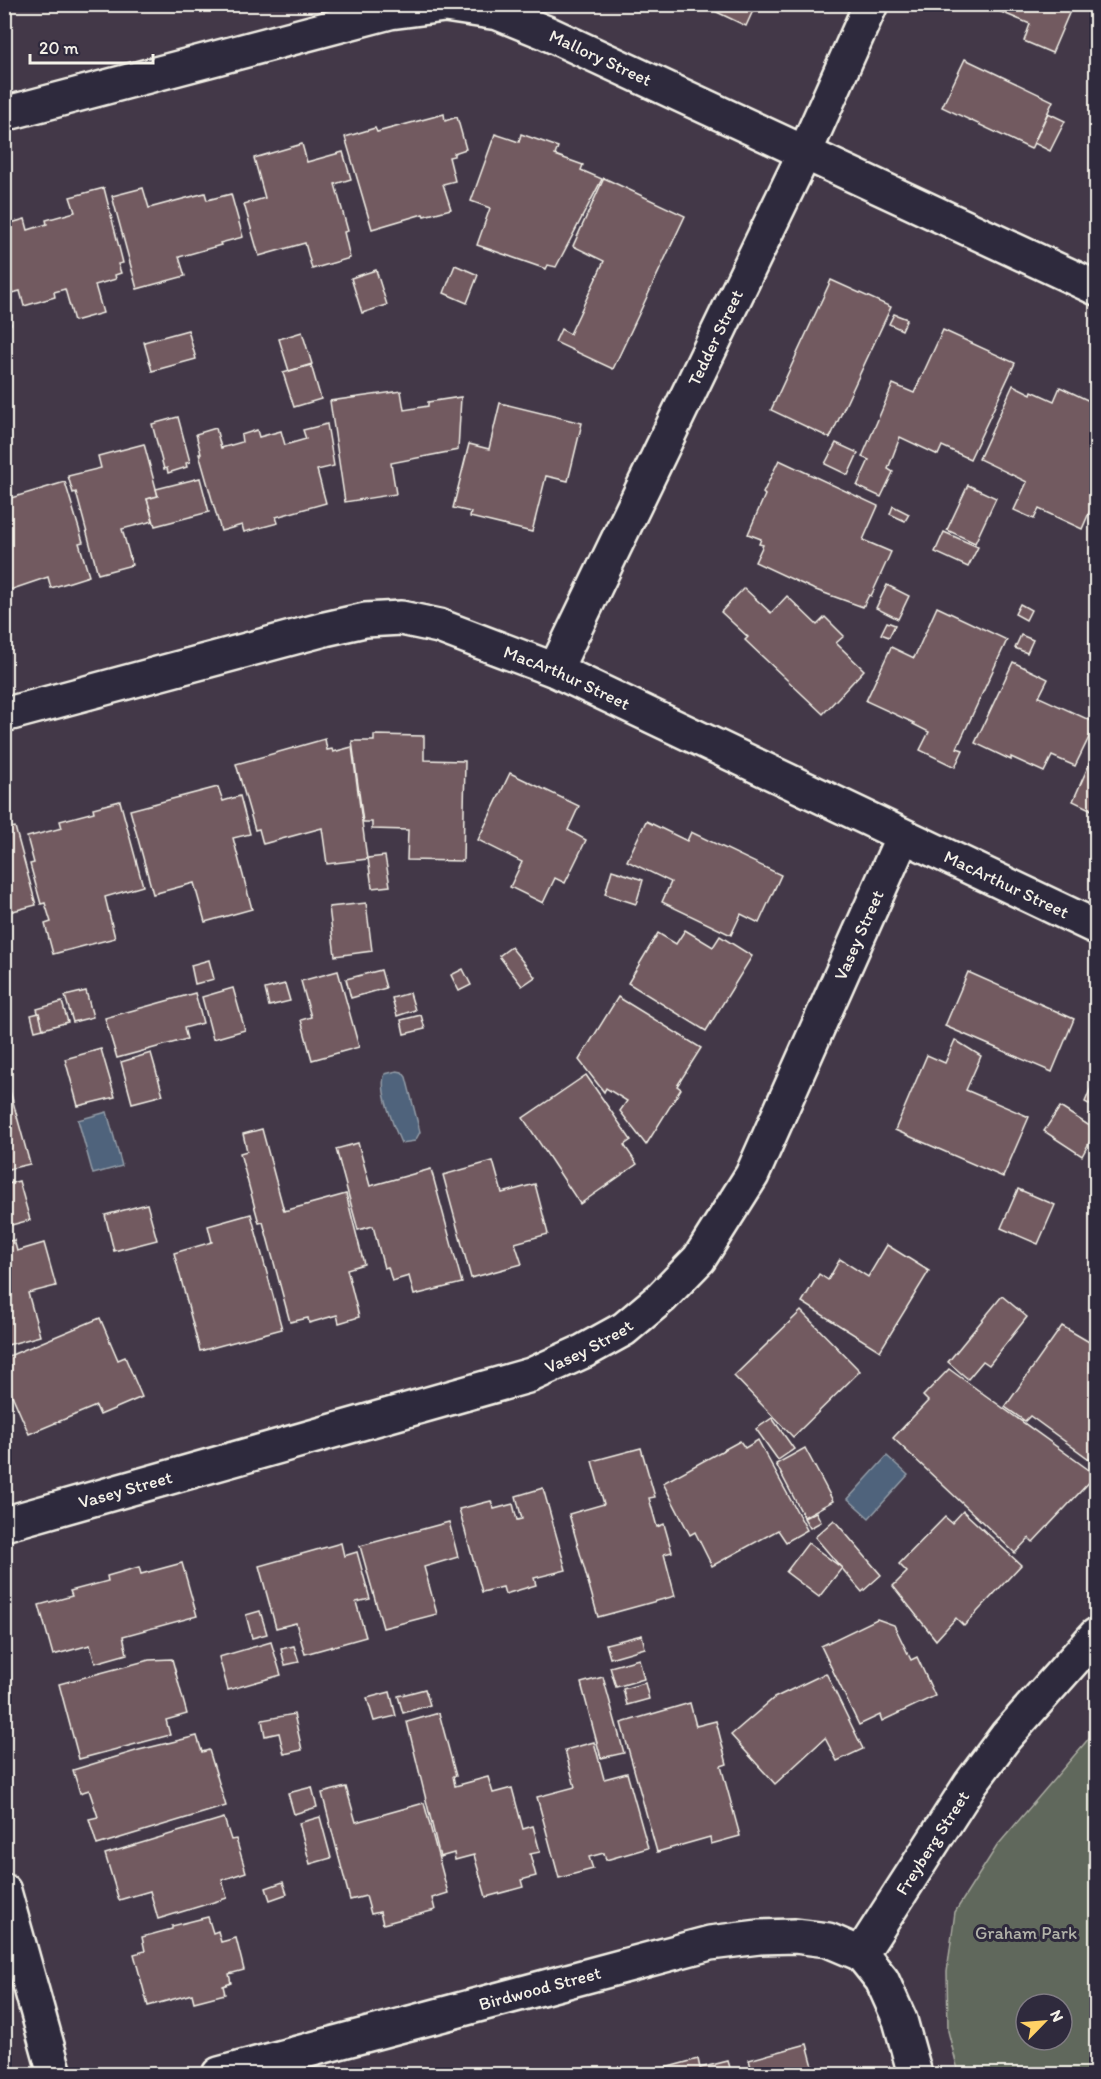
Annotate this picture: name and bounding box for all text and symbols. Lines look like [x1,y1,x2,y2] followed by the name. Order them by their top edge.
[546,25,655,91] street label: Mallory Street
[30,27,153,65] scale bar
[39,37,79,59] text: 20 m
[683,286,748,389] street label: Tedder Street
[501,641,634,715] street label: MacArthur Street
[940,845,1073,924] street label: MacArthur Street
[829,886,889,984] street label: Vasey Street
[541,1315,638,1378] street label: Vasey Street
[76,1466,175,1513] street label: Vasey Street
[891,1787,974,1899] street label: Freyberg Street
[975,1922,1077,1944] park label: Graham Park
[476,1962,603,2015] street label: Birdwood Street
[1014,1992,1074,2052] north arrow
[1046,2007,1068,2025] text: N

